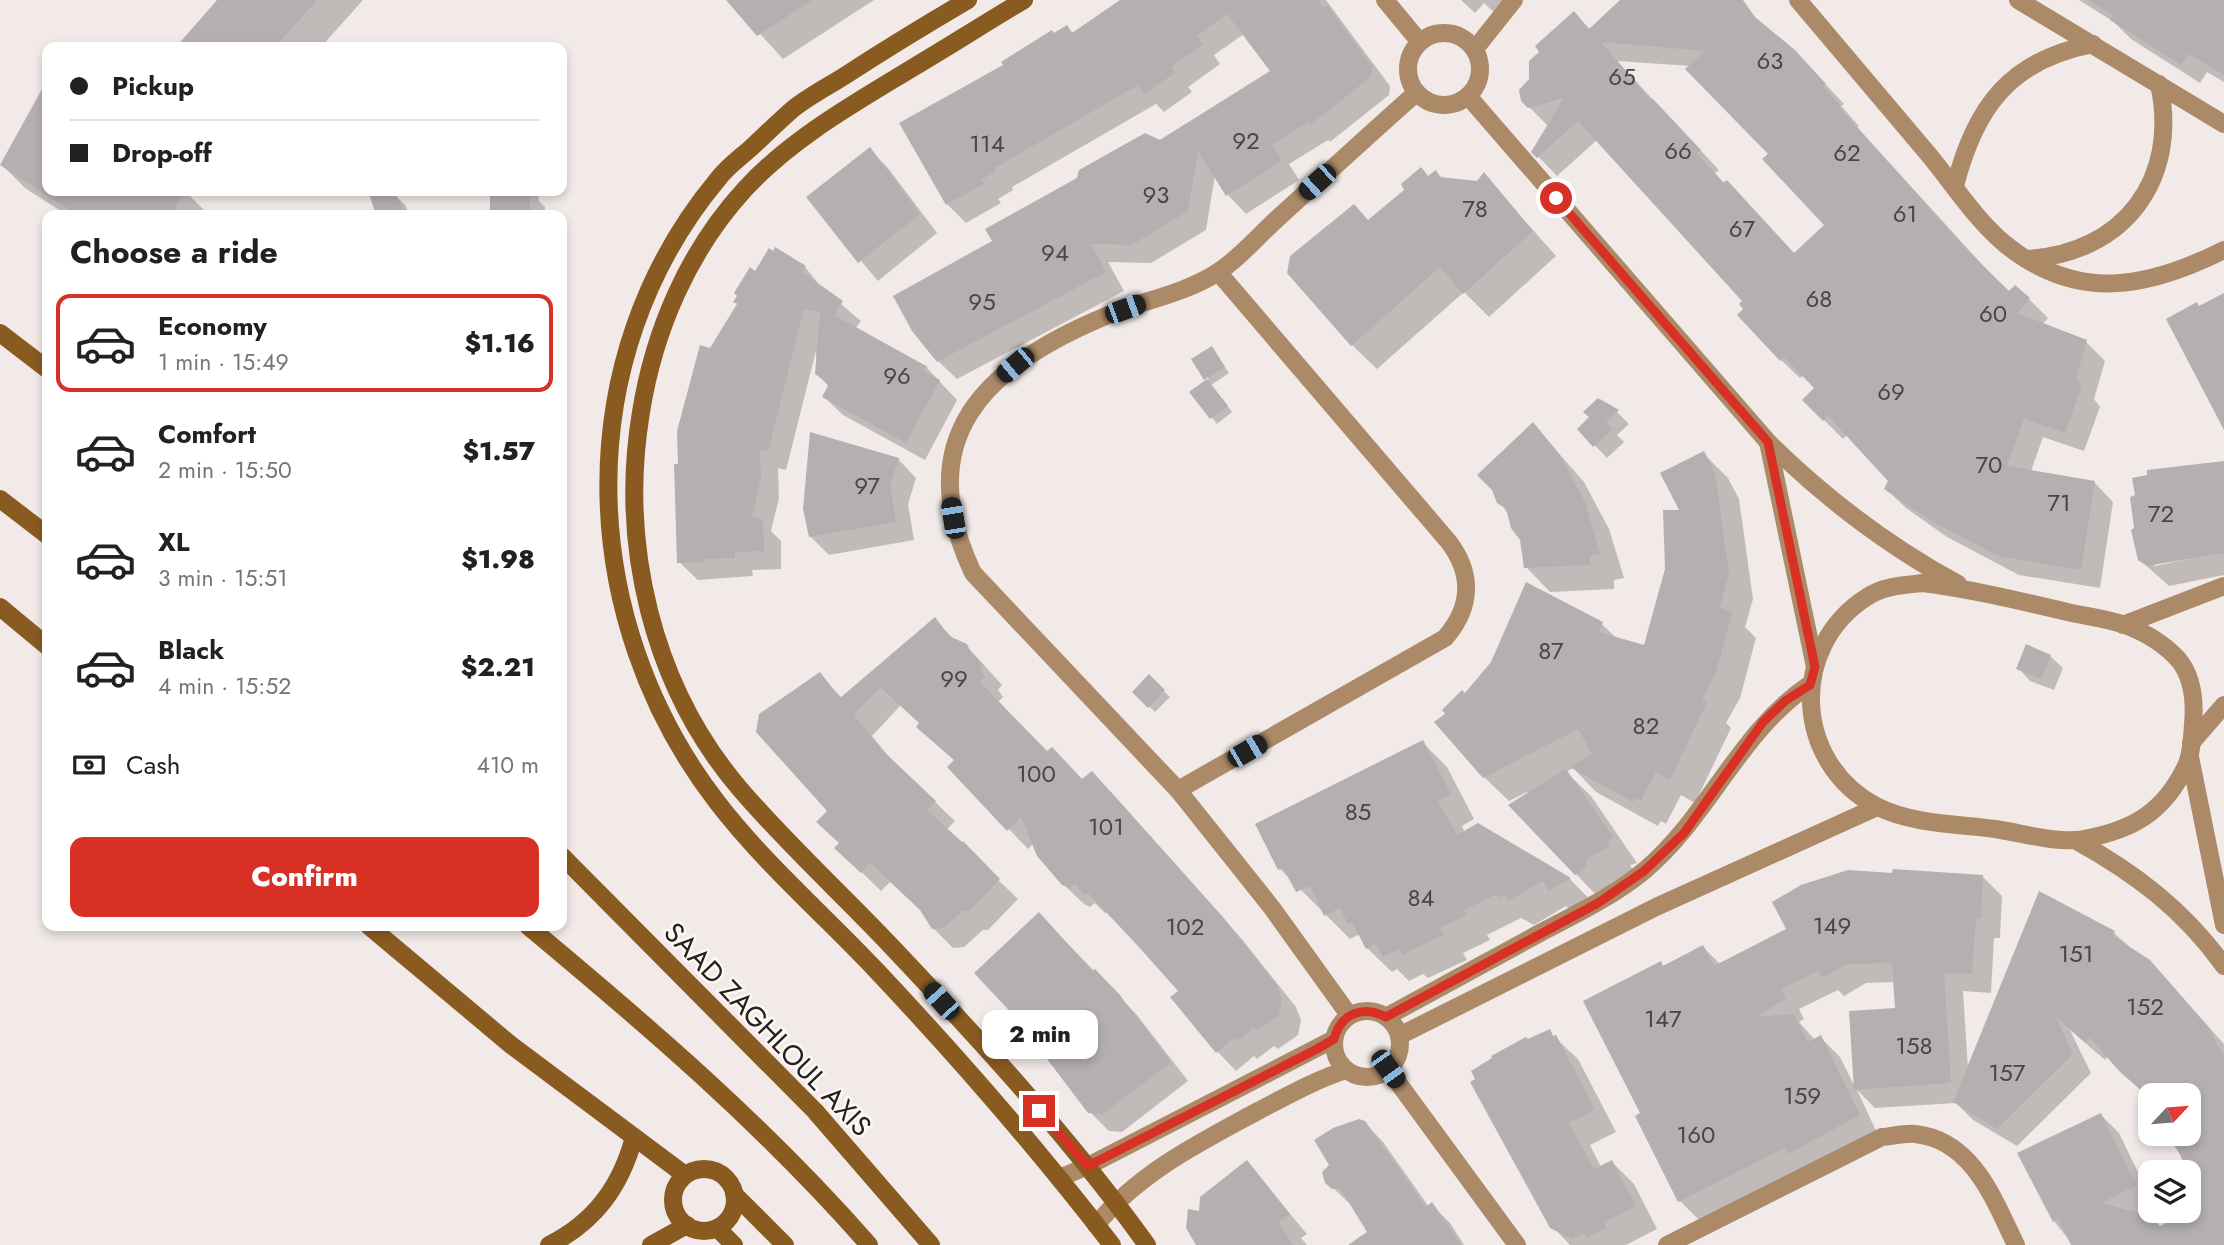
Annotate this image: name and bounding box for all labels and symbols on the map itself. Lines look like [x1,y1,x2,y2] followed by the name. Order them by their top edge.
[1757,43,1783,78] house number: 63
[1608,59,1636,94] house number: 65
[1232,123,1260,158] house number: 92
[969,126,1005,161] house number: 114
[1664,133,1692,168] house number: 66
[1833,135,1861,170] house number: 62
[1295,160,1340,204] car
[1143,177,1169,212] house number: 93
[1540,182,1572,214] route start
[1462,191,1488,226] house number: 78
[1893,196,1917,231] house number: 61
[1729,211,1756,246] house number: 67
[1041,235,1069,270] house number: 94
[1806,281,1832,316] house number: 68
[968,284,996,319] house number: 95
[1102,292,1149,326] car
[1979,296,2007,331] house number: 60
[993,343,1038,387] car
[883,358,911,393] house number: 96
[1877,374,1905,409] house number: 69
[1976,447,2003,482] house number: 70
[854,468,880,503] house number: 97
[2047,485,2071,520] house number: 71
[940,496,967,540] car
[2148,496,2174,531] house number: 72
[1538,633,1564,668] house number: 87
[940,661,968,696] house number: 99
[1633,708,1659,743] house number: 82
[1224,731,1271,771] car
[1016,756,1056,791] house number: 100
[1345,794,1371,829] house number: 85
[1088,809,1124,844] house number: 101
[1407,880,1435,915] house number: 84
[1813,908,1851,943] house number: 149
[1166,909,1204,944] house number: 102
[654,913,881,1146] street label: SAAD ZAGHLOUL AXIS
[2058,936,2094,971] house number: 151
[920,978,963,1024] car
[2126,989,2164,1024] house number: 152
[1644,1001,1682,1036] house number: 147
[981,1010,1097,1058] callout: 2 min
[1895,1028,1933,1063] house number: 158
[1368,1046,1409,1092] car
[1989,1055,2026,1090] house number: 157
[1783,1078,1821,1113] house number: 159
[2138,1083,2202,1146] north arrow
[1023,1095,1055,1127] route end
[1676,1117,1716,1152] house number: 160

